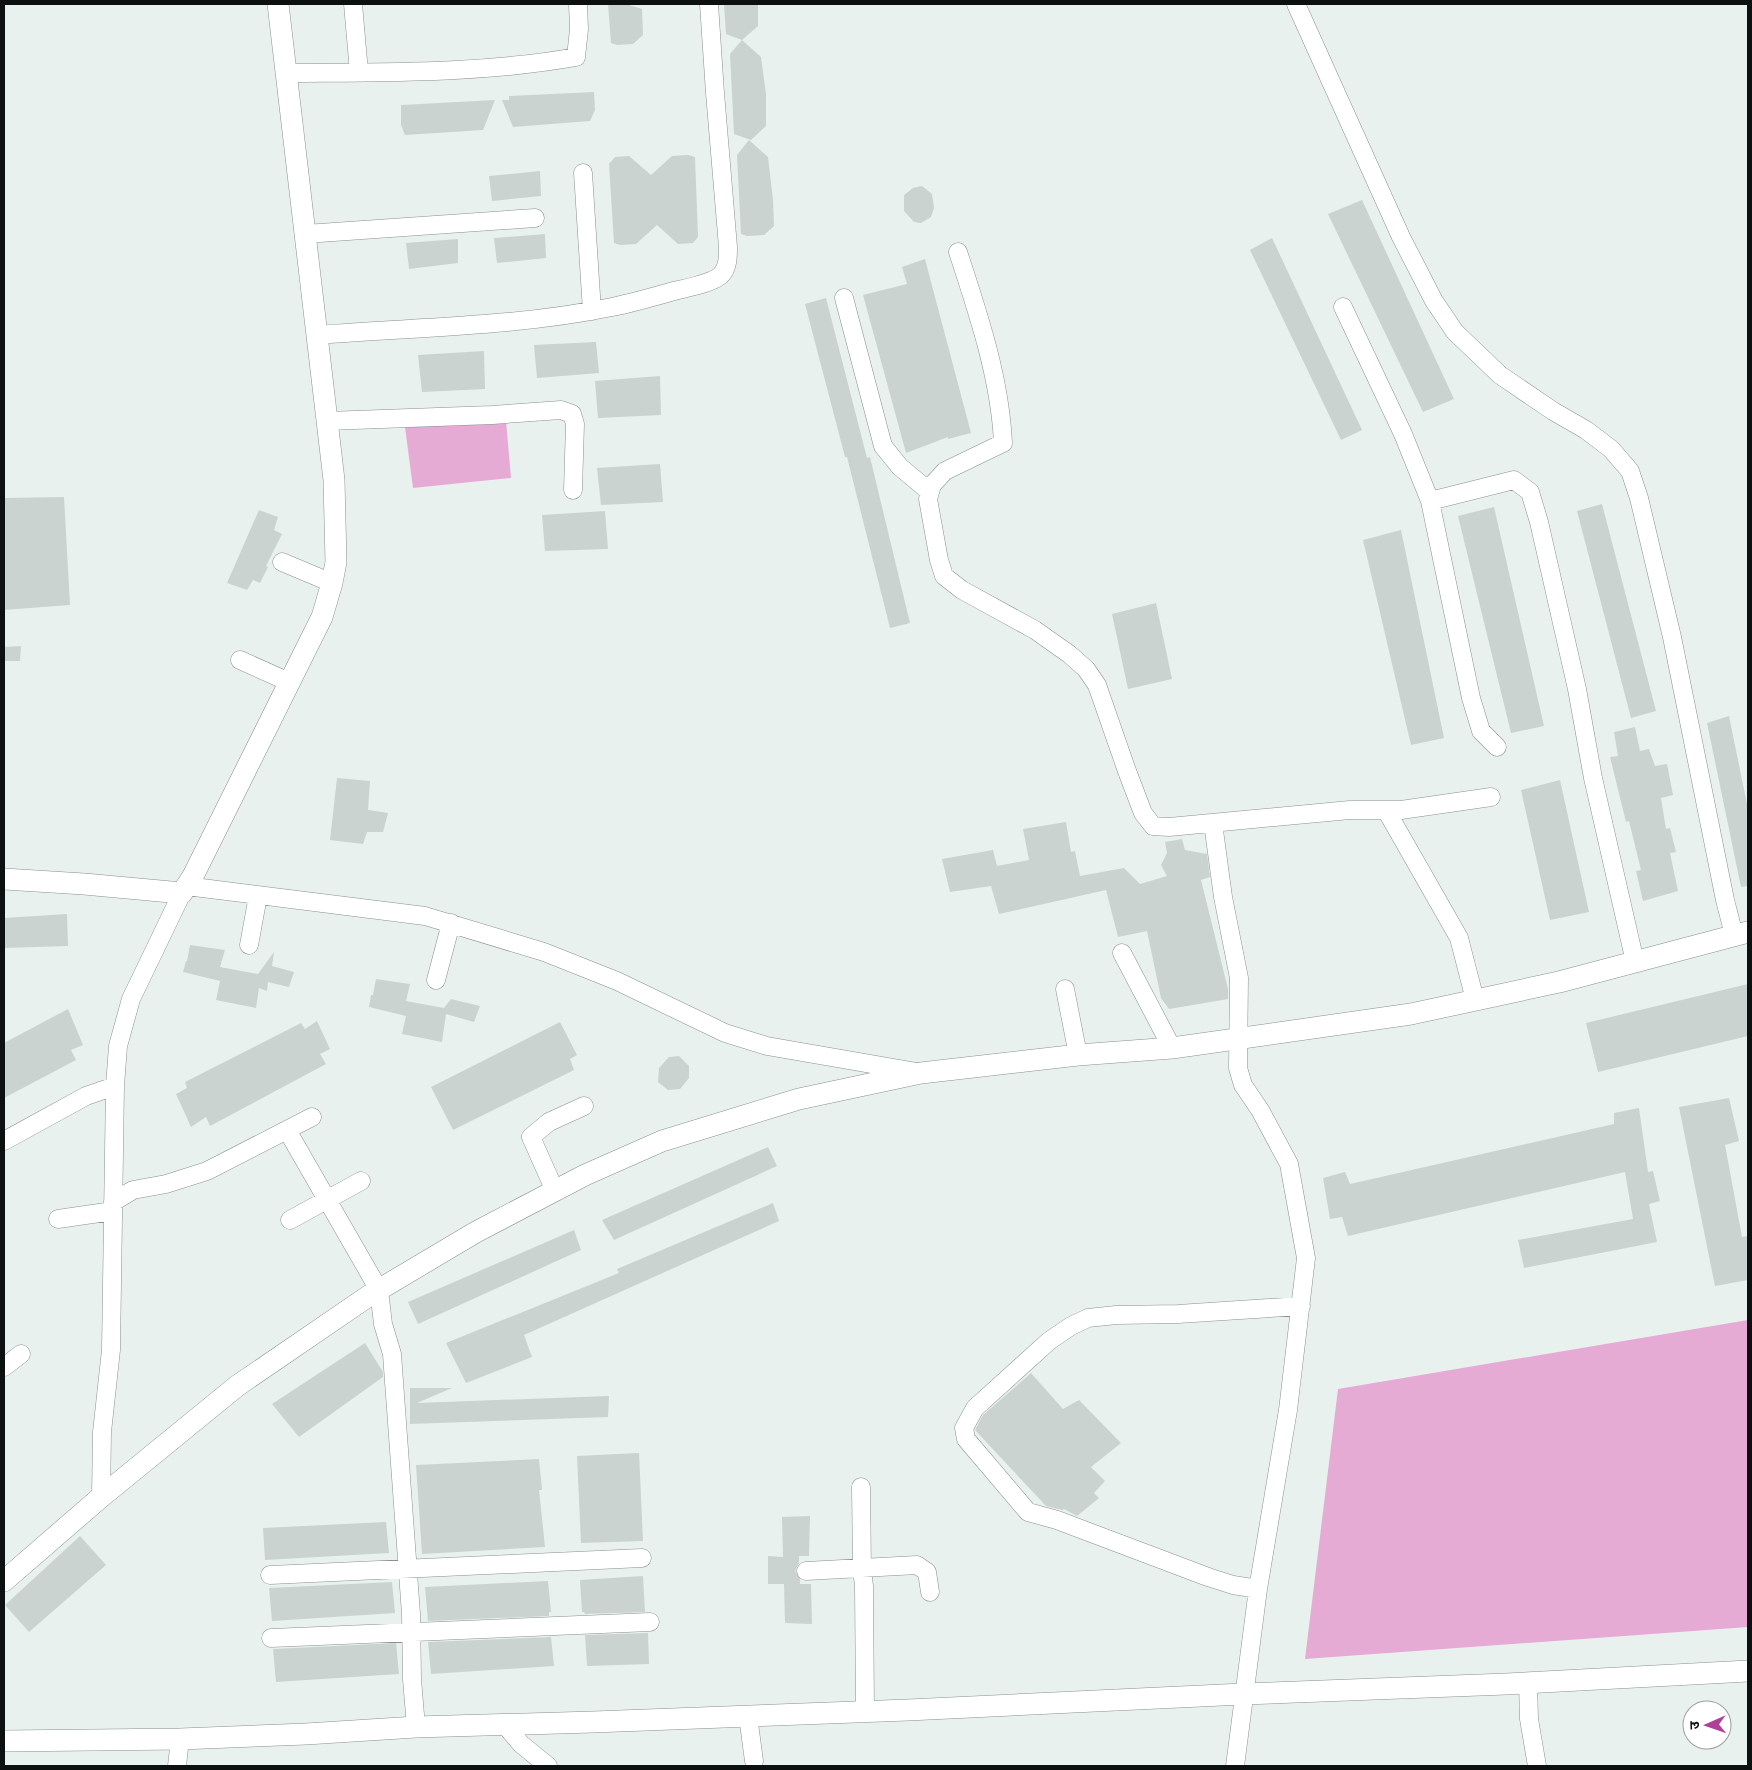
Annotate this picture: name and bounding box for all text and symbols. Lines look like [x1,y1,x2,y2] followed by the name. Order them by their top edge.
[1682,1700,1732,1750] north arrow
[1684,1720,1703,1730] text: उ

